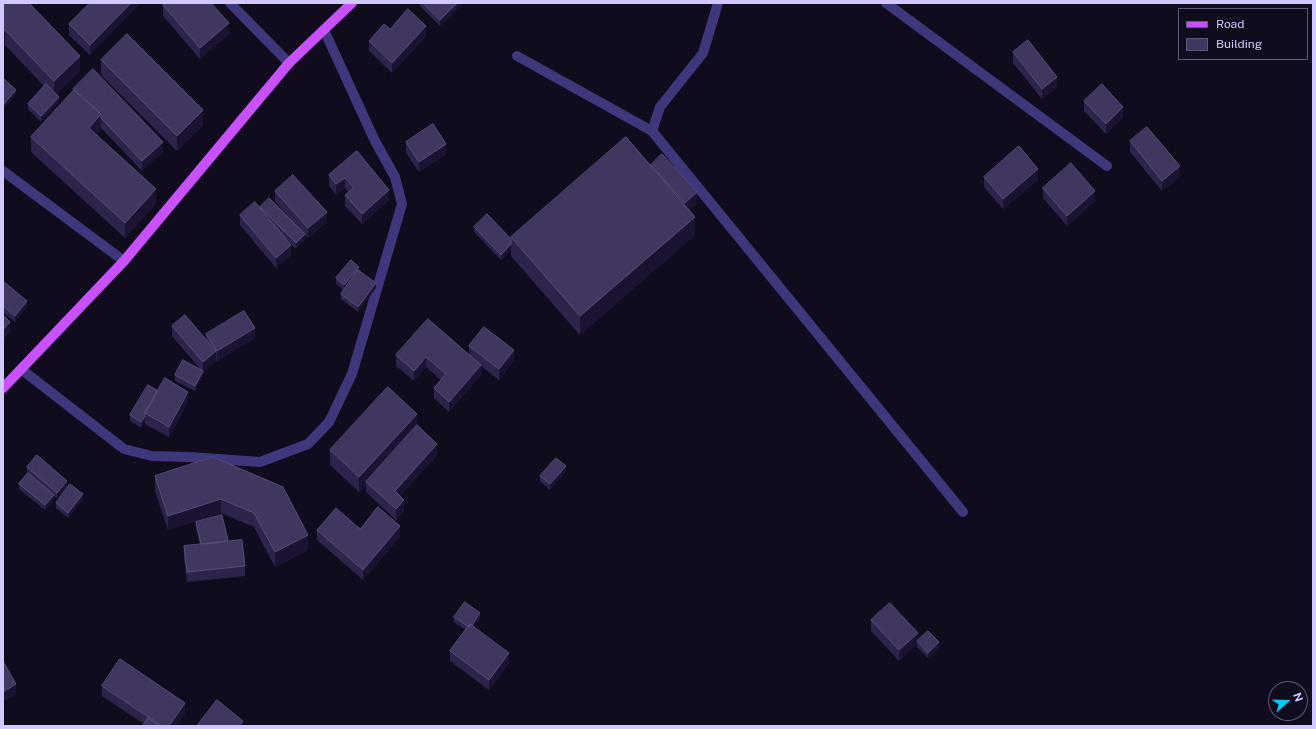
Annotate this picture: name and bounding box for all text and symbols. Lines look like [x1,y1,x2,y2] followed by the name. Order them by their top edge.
[1178,8,1308,60] legend
[1216,17,1244,31] text: Road
[1216,37,1262,51] text: Building
[1268,681,1308,721] north arrow
[1291,691,1305,703] text: N

